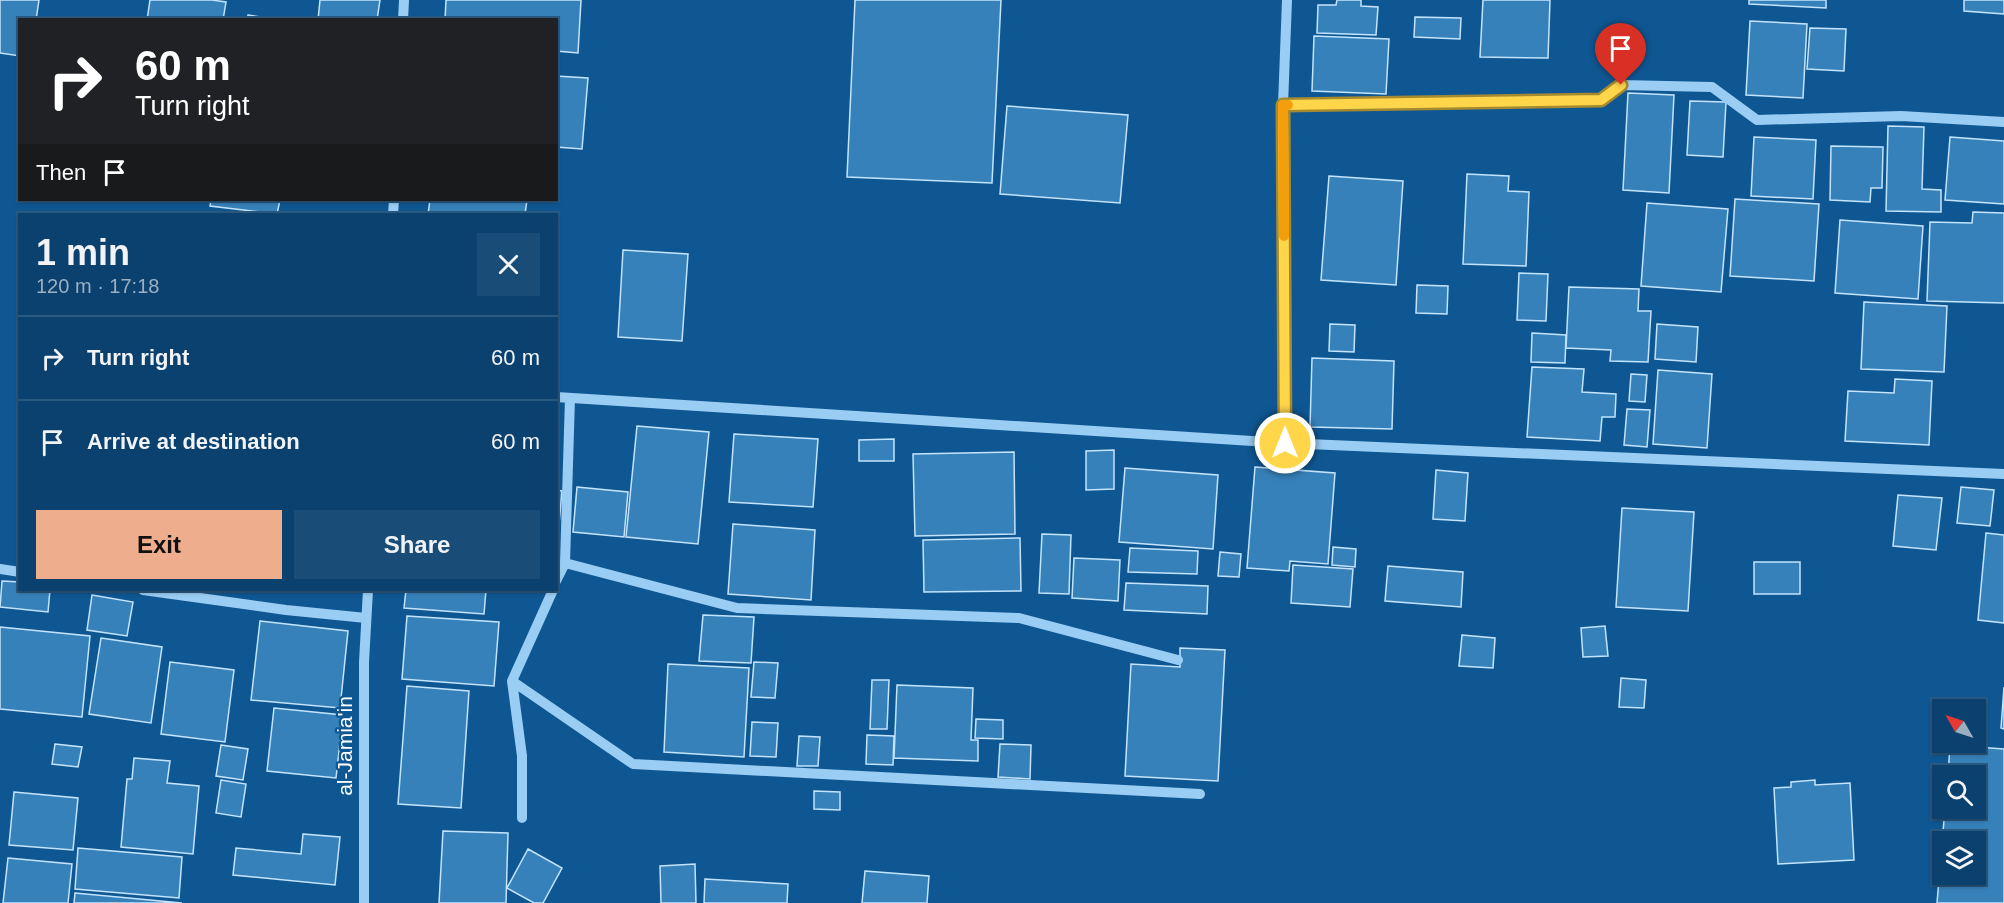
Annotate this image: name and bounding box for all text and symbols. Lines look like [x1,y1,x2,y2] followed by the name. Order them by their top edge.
[1595,23,1646,85] pin
[1604,32,1637,65] icon: arrive
[36,42,114,120] icon: right
[135,42,231,89] text: 60 m
[135,91,250,121] text: Turn right
[98,156,131,189] icon: arrive
[36,160,86,185] text: Then
[36,232,130,273] text: 1 min
[477,233,540,296] button: close
[36,275,159,297] text: 120 m · 17:18
[36,342,69,375] icon: right
[87,345,189,370] text: Turn right
[491,345,540,370] text: 60 m
[1253,411,1317,475] position arrow
[36,426,69,459] icon: arrive
[87,429,300,454] text: Arrive at destination
[491,429,540,454] text: 60 m
[36,510,282,579] button: Exit
[294,510,540,579] button: Share
[333,696,356,796] street label: al-Jamia'in
[1932,699,1986,753] north arrow
[1932,699,1986,885] map controls
[1932,765,1986,819] button: search
[1932,831,1986,885] button: layers

